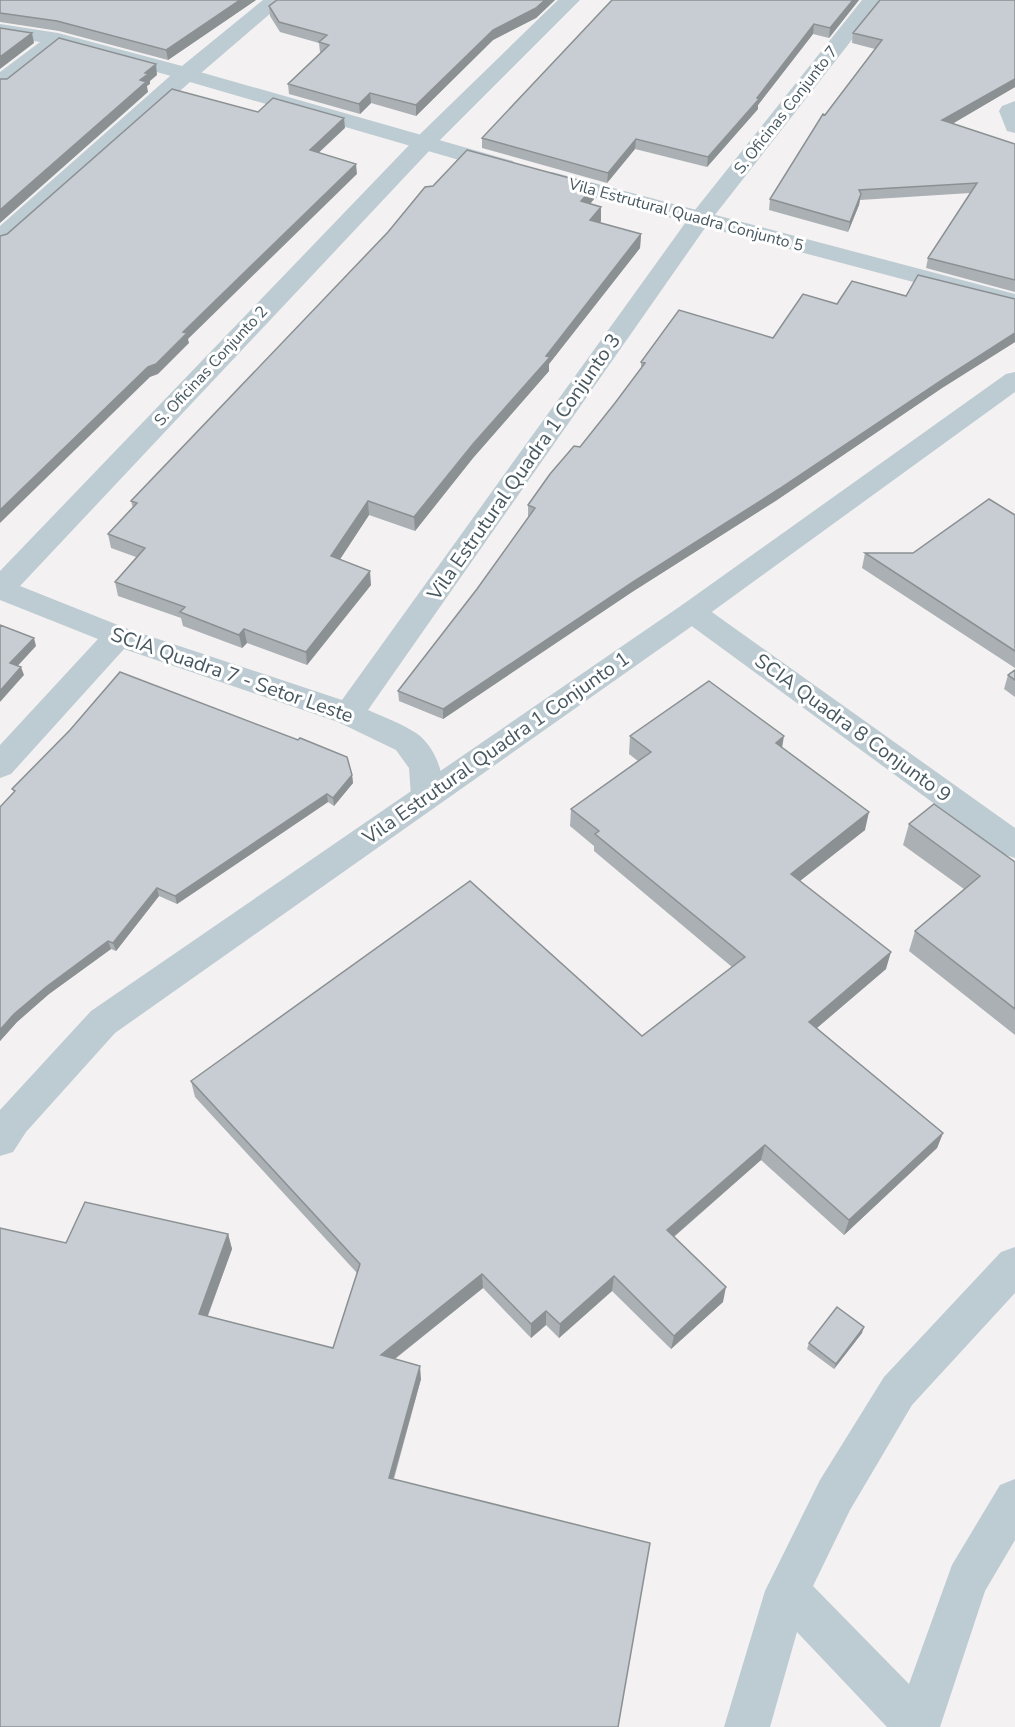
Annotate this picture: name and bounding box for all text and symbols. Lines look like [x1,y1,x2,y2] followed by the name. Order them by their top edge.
[729,41,843,179] street label: S. Oficinas Conjunto 7
[565,173,806,257] street label: Vila Estrutural Quadra Conjunto 5
[149,301,273,431] street label: S. Oficinas Conjunto 2
[421,328,627,607] street label: Vila Estrutural Quadra 1 Conjunto 3
[107,621,357,729] street label: SCIA Quadra 7 - Setor Leste
[356,645,635,851] street label: Vila Estrutural Quadra 1 Conjunto 1
[749,647,957,809] street label: SCIA Quadra 8 Conjunto 9

